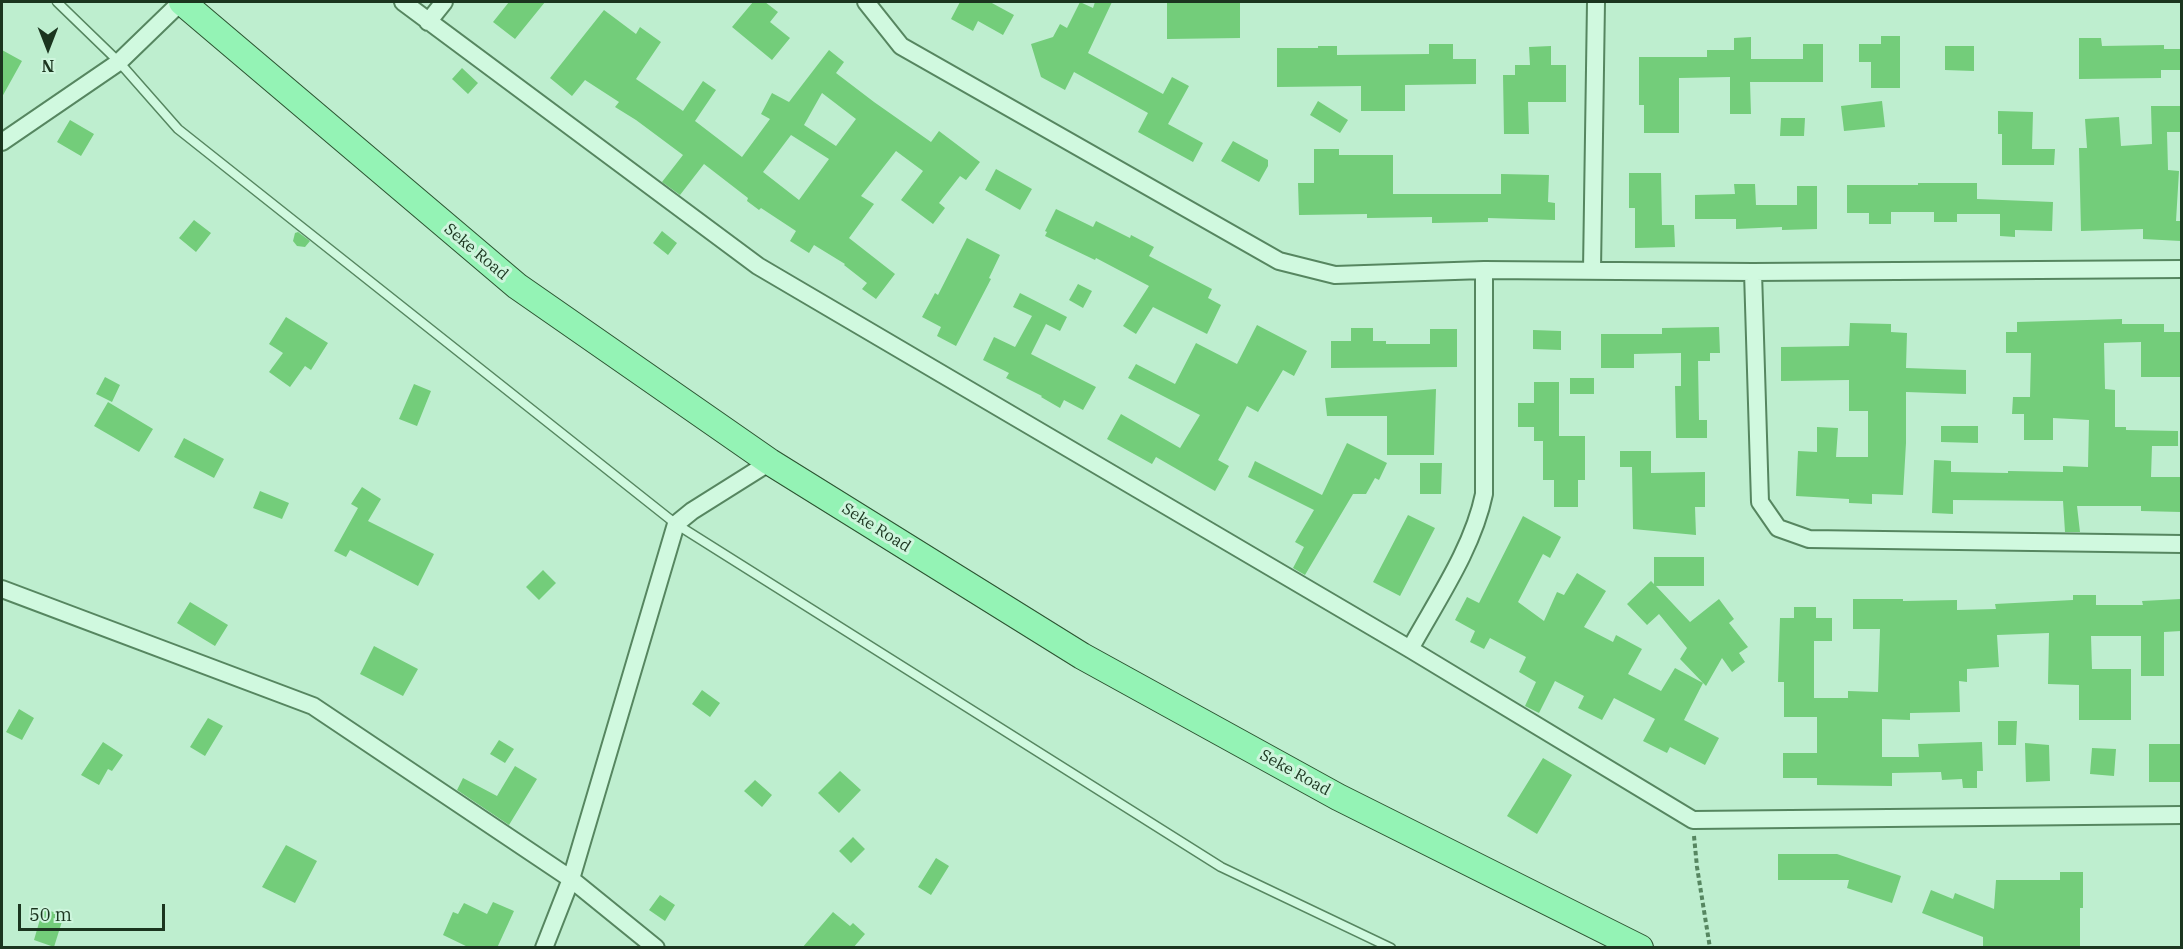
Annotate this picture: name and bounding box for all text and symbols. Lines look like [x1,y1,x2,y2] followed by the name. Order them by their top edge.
[18,18,78,78] north arrow
[42,56,54,76] text: N
[440,220,512,284] street label: Seke Road
[838,499,914,557] street label: Seke Road
[1256,746,1334,800] street label: Seke Road
[21,892,168,930] scale bar
[29,903,72,926] text: 50 m

